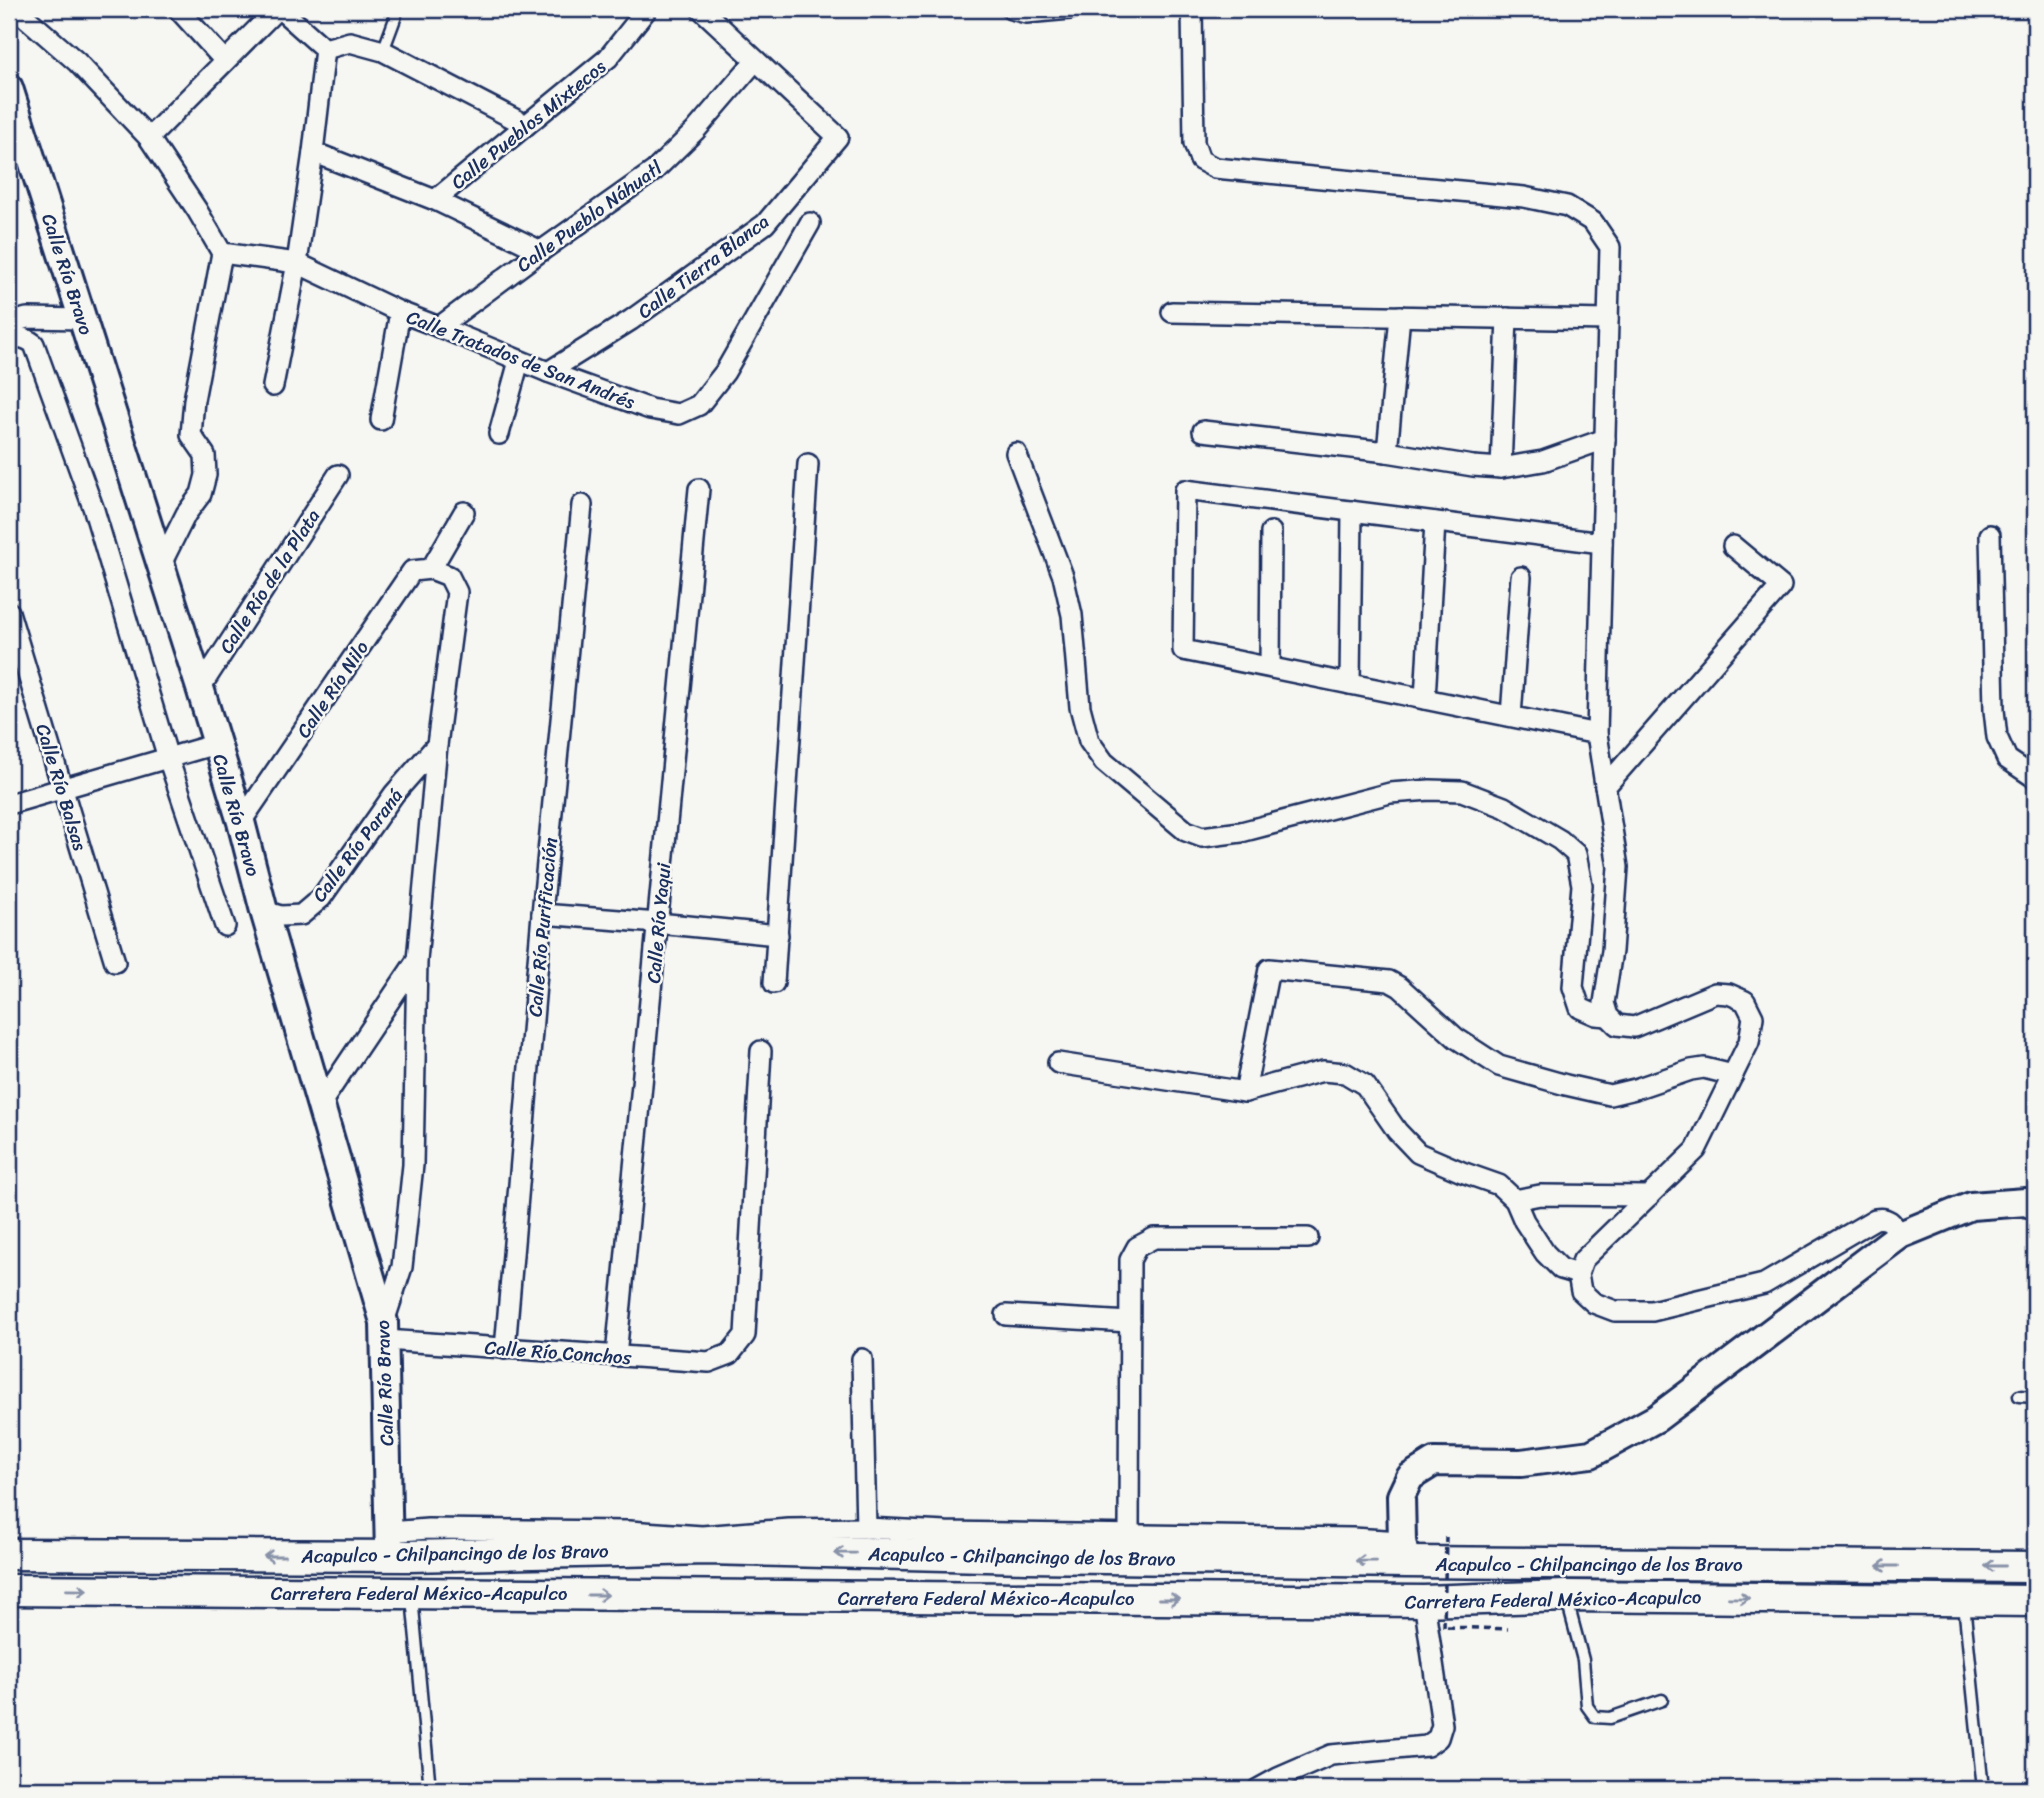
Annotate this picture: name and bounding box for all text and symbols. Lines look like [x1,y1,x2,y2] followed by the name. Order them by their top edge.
[443,51,614,198] street label: Calle Pueblos Mixtecos
[509,152,670,281] street label: Calle Pueblo Náhuatl
[630,205,777,327] street label: Calle Tierra Blanca
[32,209,103,340] street label: Calle Río Bravo
[402,301,640,418] street label: Calle Tratados de San Andrés
[210,502,329,660] street label: Calle Río de la Plata
[287,633,378,745] street label: Calle Río Nilo
[27,720,97,855] street label: Calle Río Balsas
[203,750,270,881] street label: Calle Río Bravo
[303,781,412,909] street label: Calle Río Paraná
[518,836,567,1018] street label: Calle Río Purificación
[637,861,680,985] street label: Calle Río Yaqui
[366,1319,403,1447] street label: Calle Río Bravo
[483,1331,633,1374] street label: Calle Río Conchos
[300,1534,609,1573] street label: Acapulco - Chilpancingo de los Bravo
[867,1537,1176,1576] street label: Acapulco - Chilpancingo de los Bravo
[833,1546,856,1559] one-way arrow
[1434,1548,1743,1581] street label: Acapulco - Chilpancingo de los Bravo
[263,1549,286,1563] one-way arrow
[1355,1555,1378,1568] one-way arrow
[1876,1559,1899,1573] one-way arrow
[1984,1559,2007,1573] one-way arrow
[271,1577,567,1610] street label: Carretera Federal México-Acapulco
[1404,1580,1702,1619] street label: Carretera Federal México-Acapulco
[838,1582,1134,1615] street label: Carretera Federal México-Acapulco
[65,1584,88,1597] one-way arrow
[587,1588,610,1602] one-way arrow
[1728,1591,1751,1605] one-way arrow
[1157,1592,1180,1606] one-way arrow

